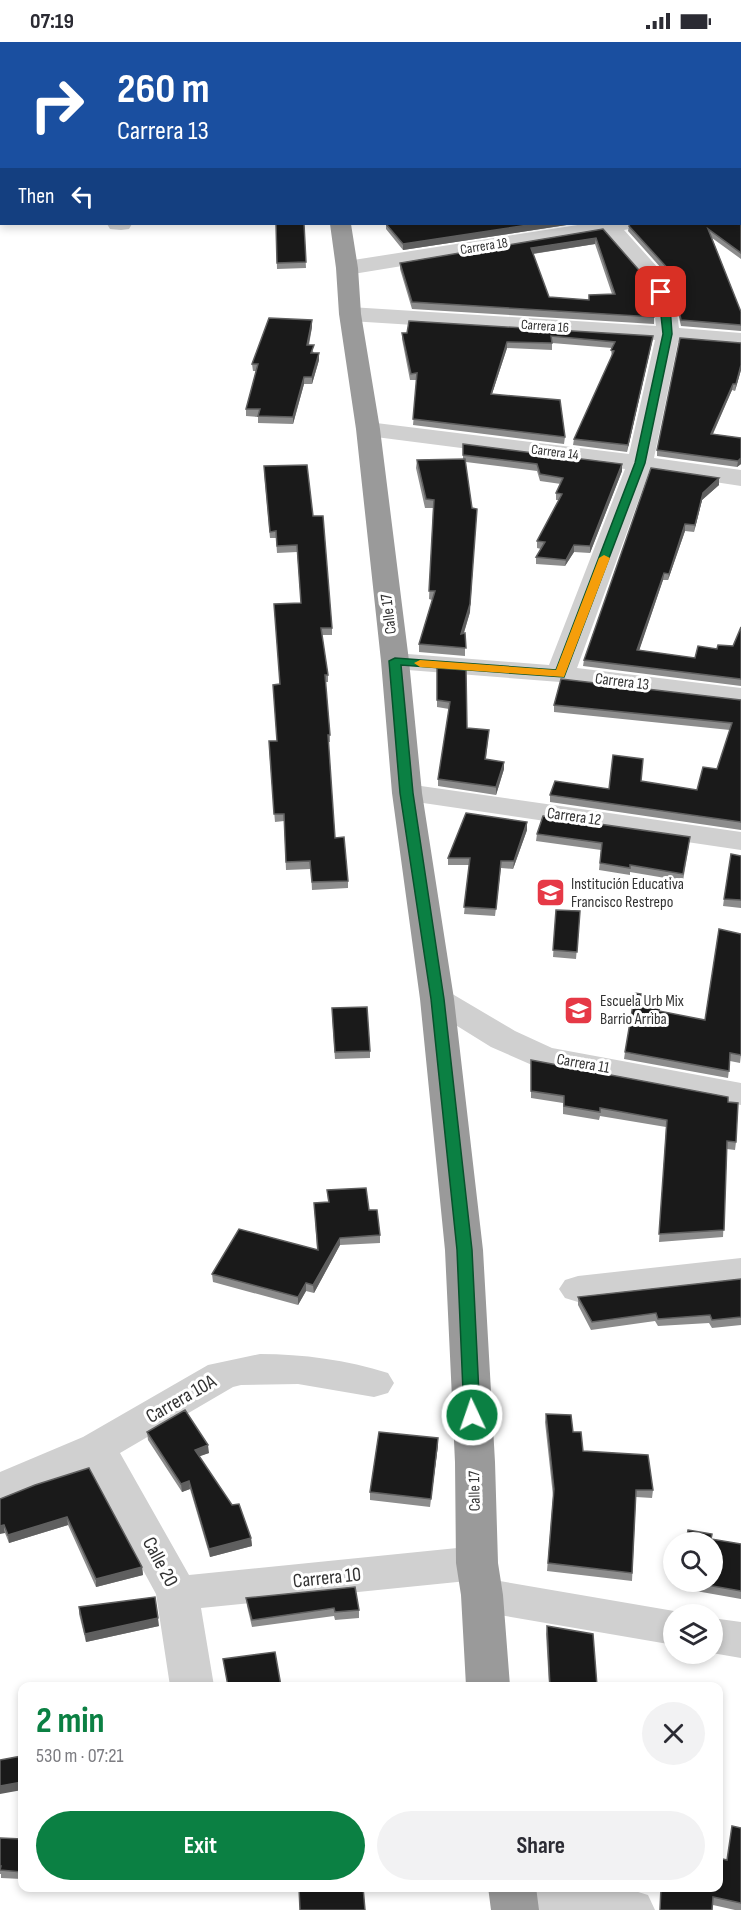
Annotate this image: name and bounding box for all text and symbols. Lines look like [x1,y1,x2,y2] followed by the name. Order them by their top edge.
[30,8,74,35] text: 07:19
[117,64,210,115] text: 260 m
[18,66,96,144] icon: right
[117,115,209,147] text: Carrera 13
[66,180,99,213] icon: left
[18,183,54,210] text: Then
[459,234,509,258] street label: Carrera 18
[635,266,686,317] pin
[644,275,677,308] icon: arrive
[521,316,569,336] street label: Carrera 16
[530,441,580,463] street label: Carrera 14
[377,592,401,635] street label: Calle 17
[594,669,650,695] street label: Carrera 13
[546,804,602,830] street label: Carrera 12
[571,875,684,912] place label: Institución Educativa Francisco Restrepo
[534,877,566,909] school or university icon: Institución Educativa Francisco Restrepo
[600,992,684,1029] place label: Escuela Urb Mix Barrio Arriba
[563,994,595,1026] school or university icon: Escuela Urb Mix Barrio Arriba
[555,1050,611,1078] street label: Carrera 11
[142,1369,221,1429] street label: Carrera 10A
[440,1383,504,1447] position arrow
[465,1470,485,1511] street label: Calle 17
[663,1532,723,1664] map controls
[663,1532,723,1592] button: search
[137,1533,183,1591] street label: Calle 20
[292,1562,362,1594] street label: Carrera 10
[663,1604,723,1664] button: layers
[36,1700,105,1743] text: 2 min
[642,1702,705,1765] button: close
[36,1744,124,1768] text: 530 m · 07:21
[36,1811,365,1880] button: Exit
[377,1811,705,1880] button: Share

